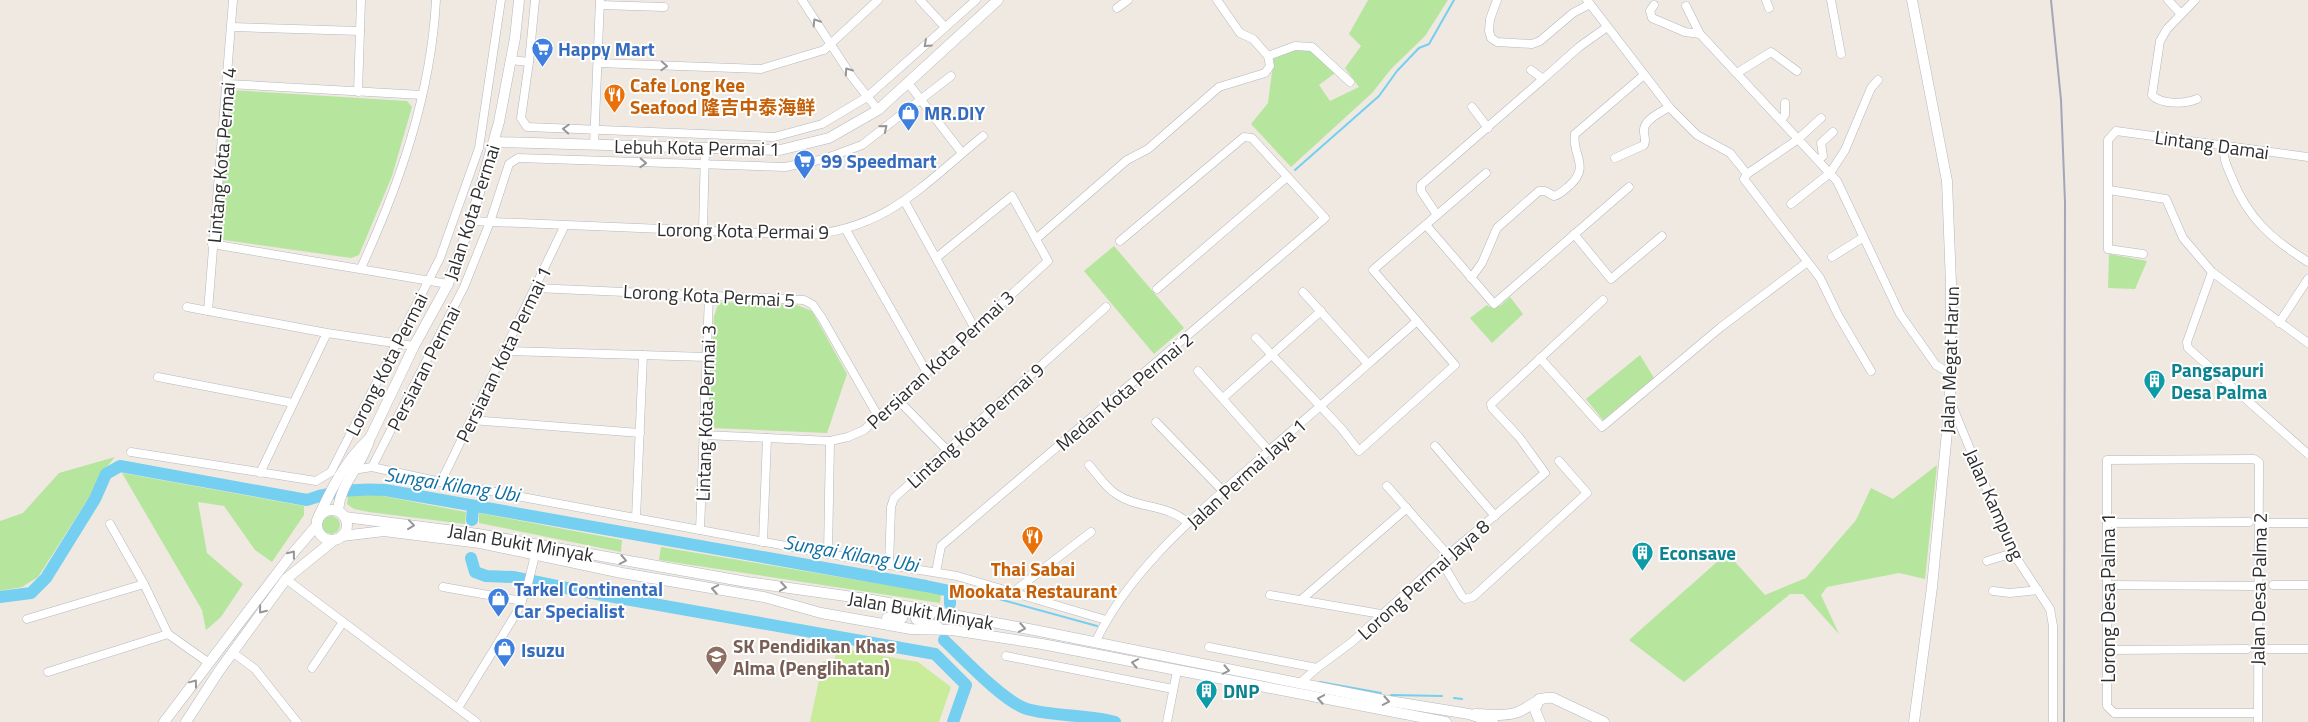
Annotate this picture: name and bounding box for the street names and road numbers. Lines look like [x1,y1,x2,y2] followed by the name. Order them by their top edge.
[199,66,243,244] street label: Lintang Kota Permai 4
[2153,122,2271,166] street label: Lintang Damai
[614,131,780,163] street label: Lebuh Kota Permai 1
[435,140,507,284] street label: Jalan Kota Permai
[657,214,829,246] street label: Lorong Kota Permai 9
[448,261,558,447] street label: Persiaran Kota Permai 1
[622,276,796,314] street label: Lorong Kota Permai 5
[860,283,1020,435] street label: Persiaran Kota Permai 3
[1932,285,1966,435] street label: Jalan Megat Harun
[337,287,435,441] street label: Lorong Kota Permai
[379,300,467,436] street label: Persiaran Permai
[687,324,723,502] street label: Lintang Kota Permai 3
[1049,325,1199,457] street label: Medan Kota Permai 2
[900,355,1050,495] street label: Lintang Kota Permai 9
[1180,411,1312,535] street label: Jalan Permai Jaya 1
[1957,443,2033,565] street label: Jalan Kampung
[1351,511,1496,646] street label: Lorong Permai Jaya 8
[2242,512,2274,666] street label: Jalan Desa Palma 2
[2093,513,2122,683] street label: Lorong Desa Palma 1
[446,515,596,569] street label: Jalan Bukit Minyak
[846,583,996,637] street label: Jalan Bukit Minyak

